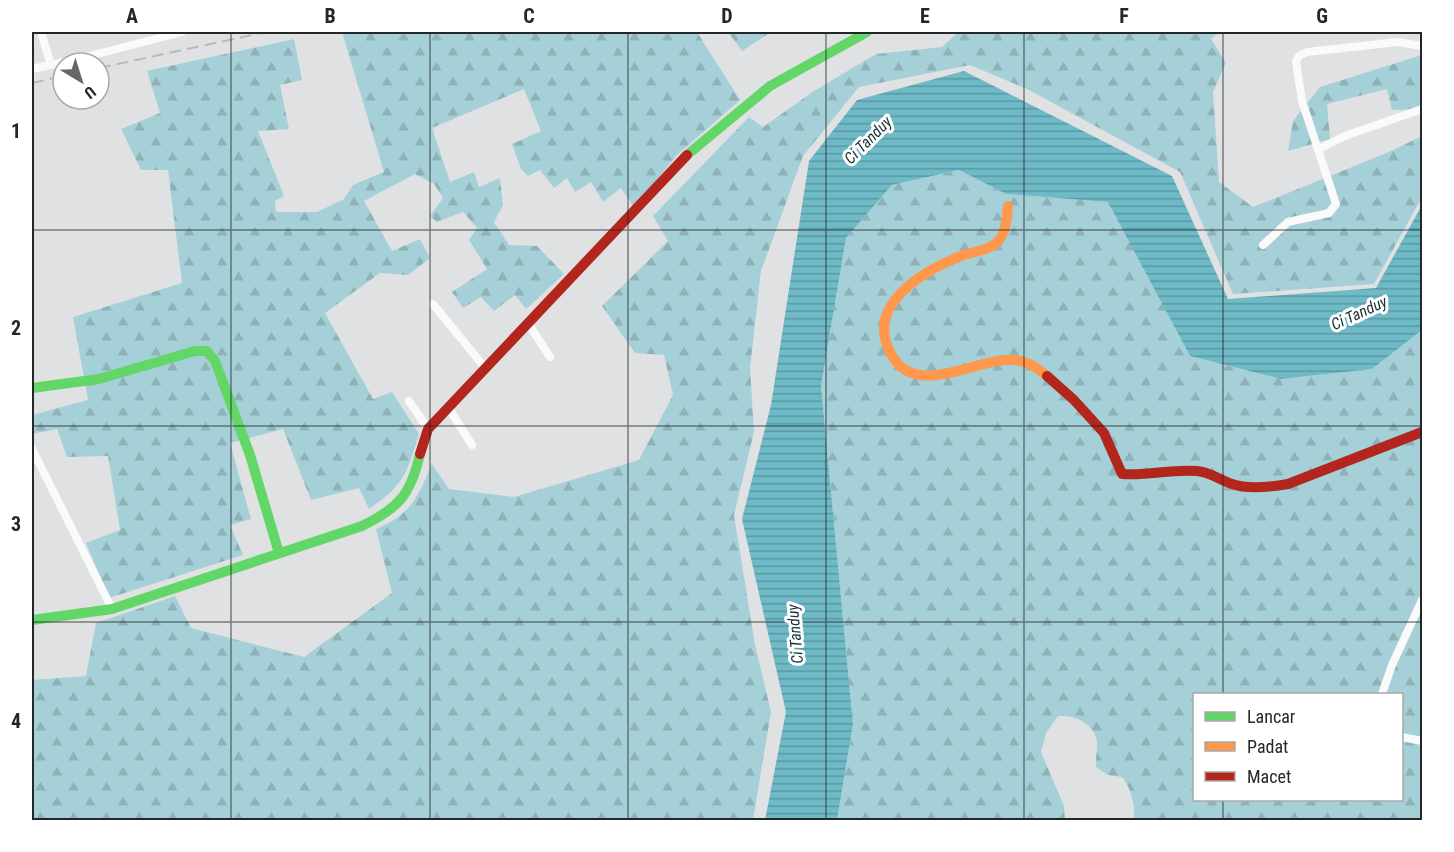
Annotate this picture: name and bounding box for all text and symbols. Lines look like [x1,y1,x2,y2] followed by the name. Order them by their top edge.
[126,4,138,28] text: A
[324,4,336,28] text: B
[523,4,535,28] text: C
[721,4,733,28] text: D
[920,4,930,28] text: E
[1119,4,1129,28] text: F
[1316,4,1328,28] text: G
[51,51,111,111] north arrow
[80,82,99,103] text: U
[840,112,896,168] water label: Ci Tanduy
[11,119,21,143] text: 1
[1328,292,1390,334] water label: Ci Tanduy
[11,316,21,340] text: 2
[11,512,21,536] text: 3
[783,603,807,664] water label: Ci Tanduy
[1193,693,1403,801] legend
[1247,706,1296,727] text: Lancar
[11,709,21,733] text: 4
[1247,736,1288,757] text: Padat
[1247,766,1291,787] text: Macet

